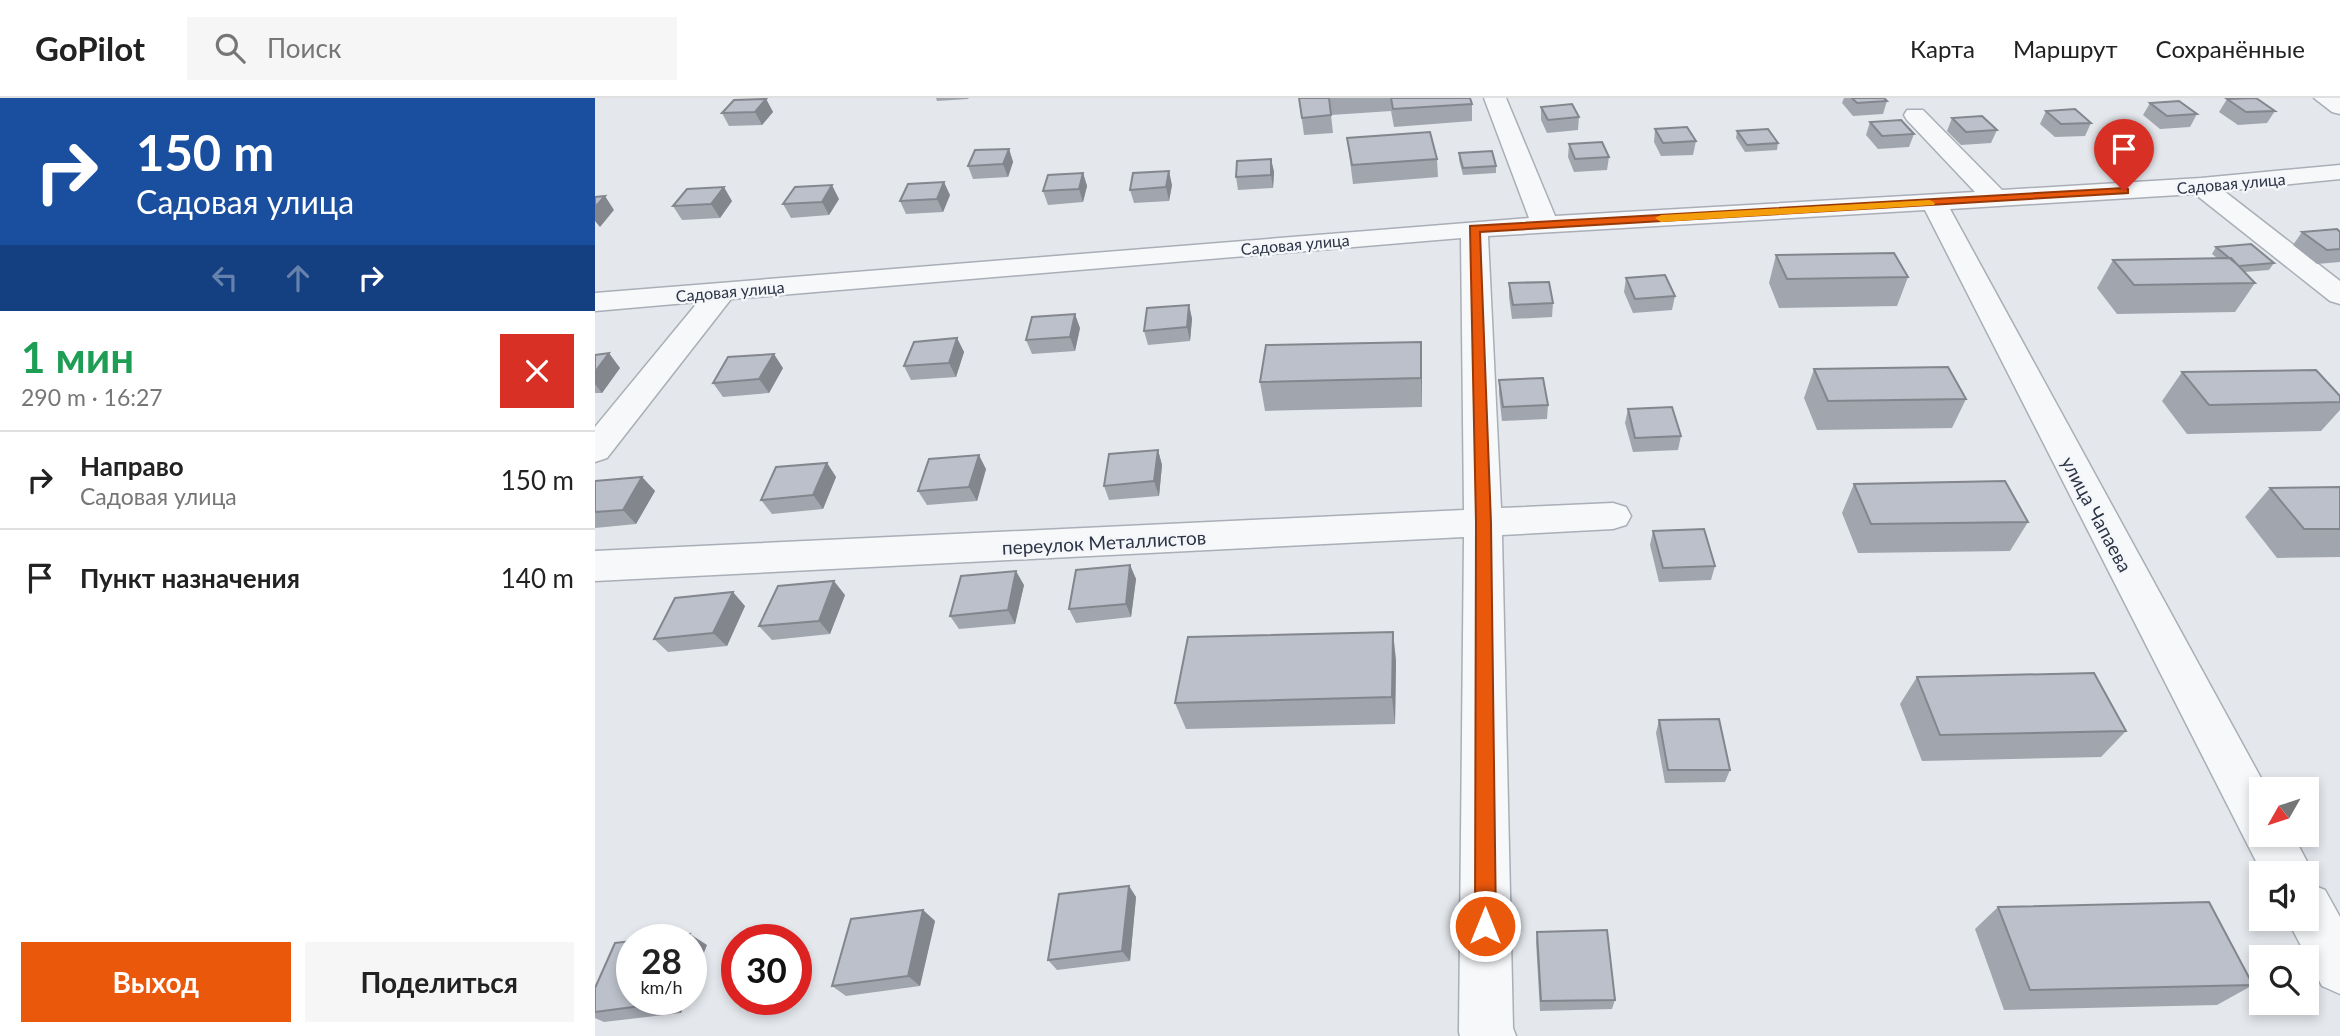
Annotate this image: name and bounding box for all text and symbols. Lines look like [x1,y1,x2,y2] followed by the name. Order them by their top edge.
[187,17,677,80] search box
[35,28,145,68] text: GoPilot
[211,29,249,67] icon: search
[267,32,341,64] text: Поиск
[1910,34,1975,63] text: Карта
[2013,34,2118,63] text: Маршрут
[2156,34,2305,63] text: Сохранённые
[2094,119,2154,191] pin
[136,123,274,181] text: 150 m
[21,126,112,217] icon: right
[2105,130,2143,168] icon: arrive
[2176,169,2286,197] street label: Садовая улица
[136,182,354,221] text: Садовая улица
[1240,230,1350,258] street label: Садовая улица
[206,259,244,297] icon: left
[279,259,317,297] icon: ahead
[352,259,390,297] icon: right
[675,277,785,305] street label: Садовая улица
[21,332,134,382] text: 1 мин
[500,334,574,408] button: close
[21,383,163,411] text: 290 m · 16:27
[80,450,184,482] text: Направо
[2057,452,2137,576] street label: улица Чапаева
[21,461,59,499] icon: right
[501,464,574,496] text: 150 m
[80,482,237,510] text: Садовая улица
[1001,525,1207,559] street label: переулок Металлистов
[21,559,59,597] icon: arrive
[80,562,300,594] text: Пункт назначения
[501,562,574,594] text: 140 m
[2249,777,2319,847] north arrow
[2249,777,2319,1015] map controls
[2249,861,2319,931] button: sound
[1448,889,1522,963] position arrow
[721,924,812,1015] speed limit sign: 30
[641,939,682,981] text: 28
[21,942,291,1022] button: Выход
[305,942,574,1022] button: Поделиться
[2249,945,2319,1015] button: search
[640,976,683,998] text: km/h

